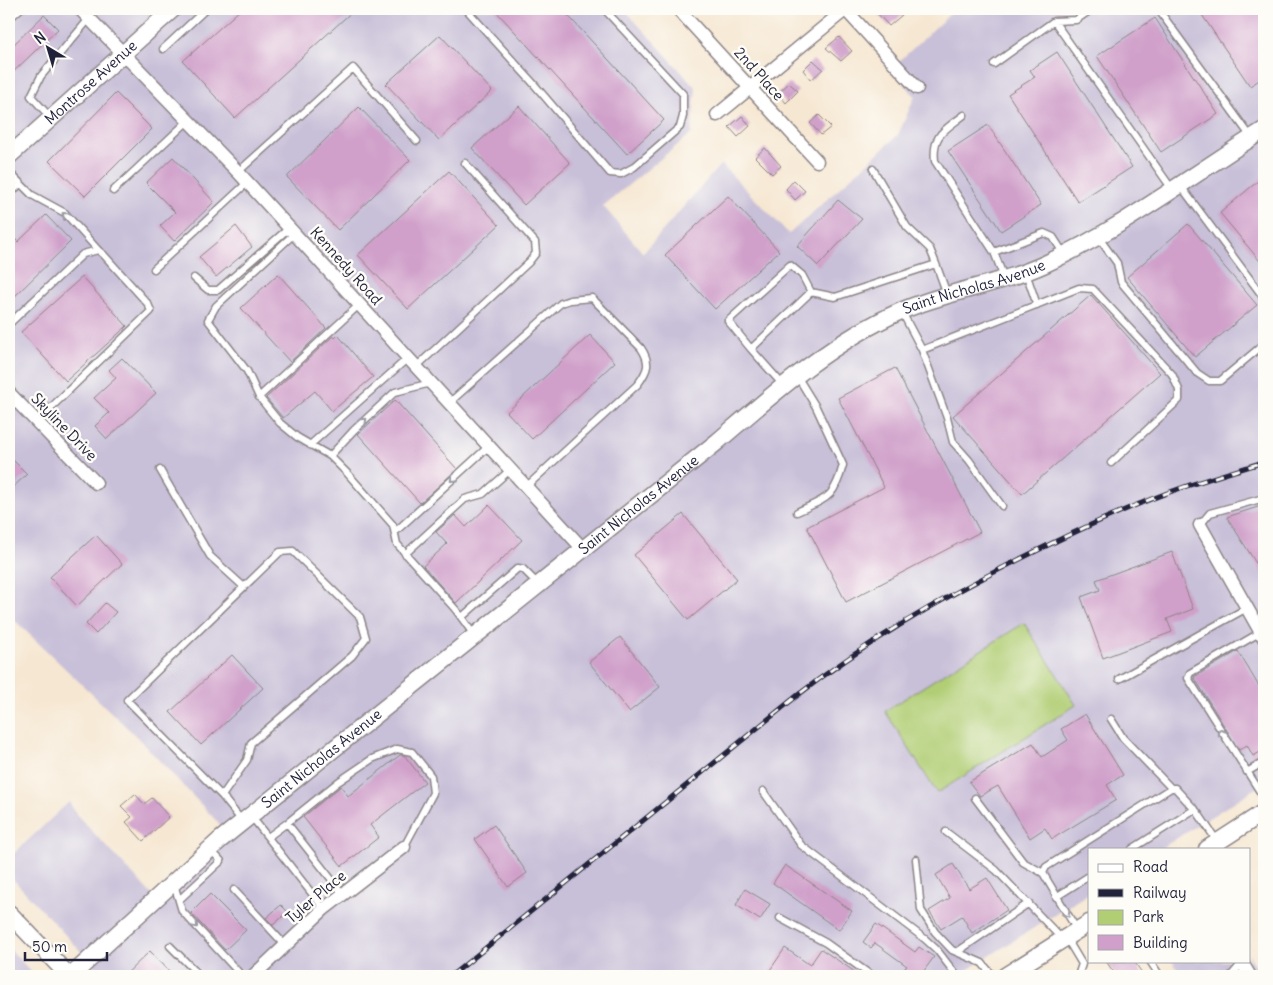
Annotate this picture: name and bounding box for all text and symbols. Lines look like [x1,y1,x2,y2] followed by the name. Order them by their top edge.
[22,22,72,72] north arrow
[31,28,49,48] text: N
[41,36,141,128] street label: Montrose Avenue
[730,43,788,104] street label: 2nd Place
[61,211,70,220] one-way arrow
[306,223,387,309] street label: Kennedy Road
[900,255,1048,318] street label: Saint Nicholas Avenue
[27,389,101,465] street label: Skyline Drive
[358,418,367,427] one-way arrow
[574,451,702,558] street label: Saint Nicholas Avenue
[449,473,458,482] one-way arrow
[257,704,385,812] street label: Saint Nicholas Avenue
[1217,728,1227,737] one-way arrow
[1088,848,1250,962] legend
[1133,857,1168,876] text: Road
[282,866,350,927] street label: Tyler Place
[1133,883,1187,902] text: Railway
[1133,907,1164,926] text: Park
[1060,908,1070,917] one-way arrow
[189,920,198,929] one-way arrow
[25,930,108,962] scale bar
[1133,933,1188,952] text: Building
[32,937,67,956] text: 50 m

